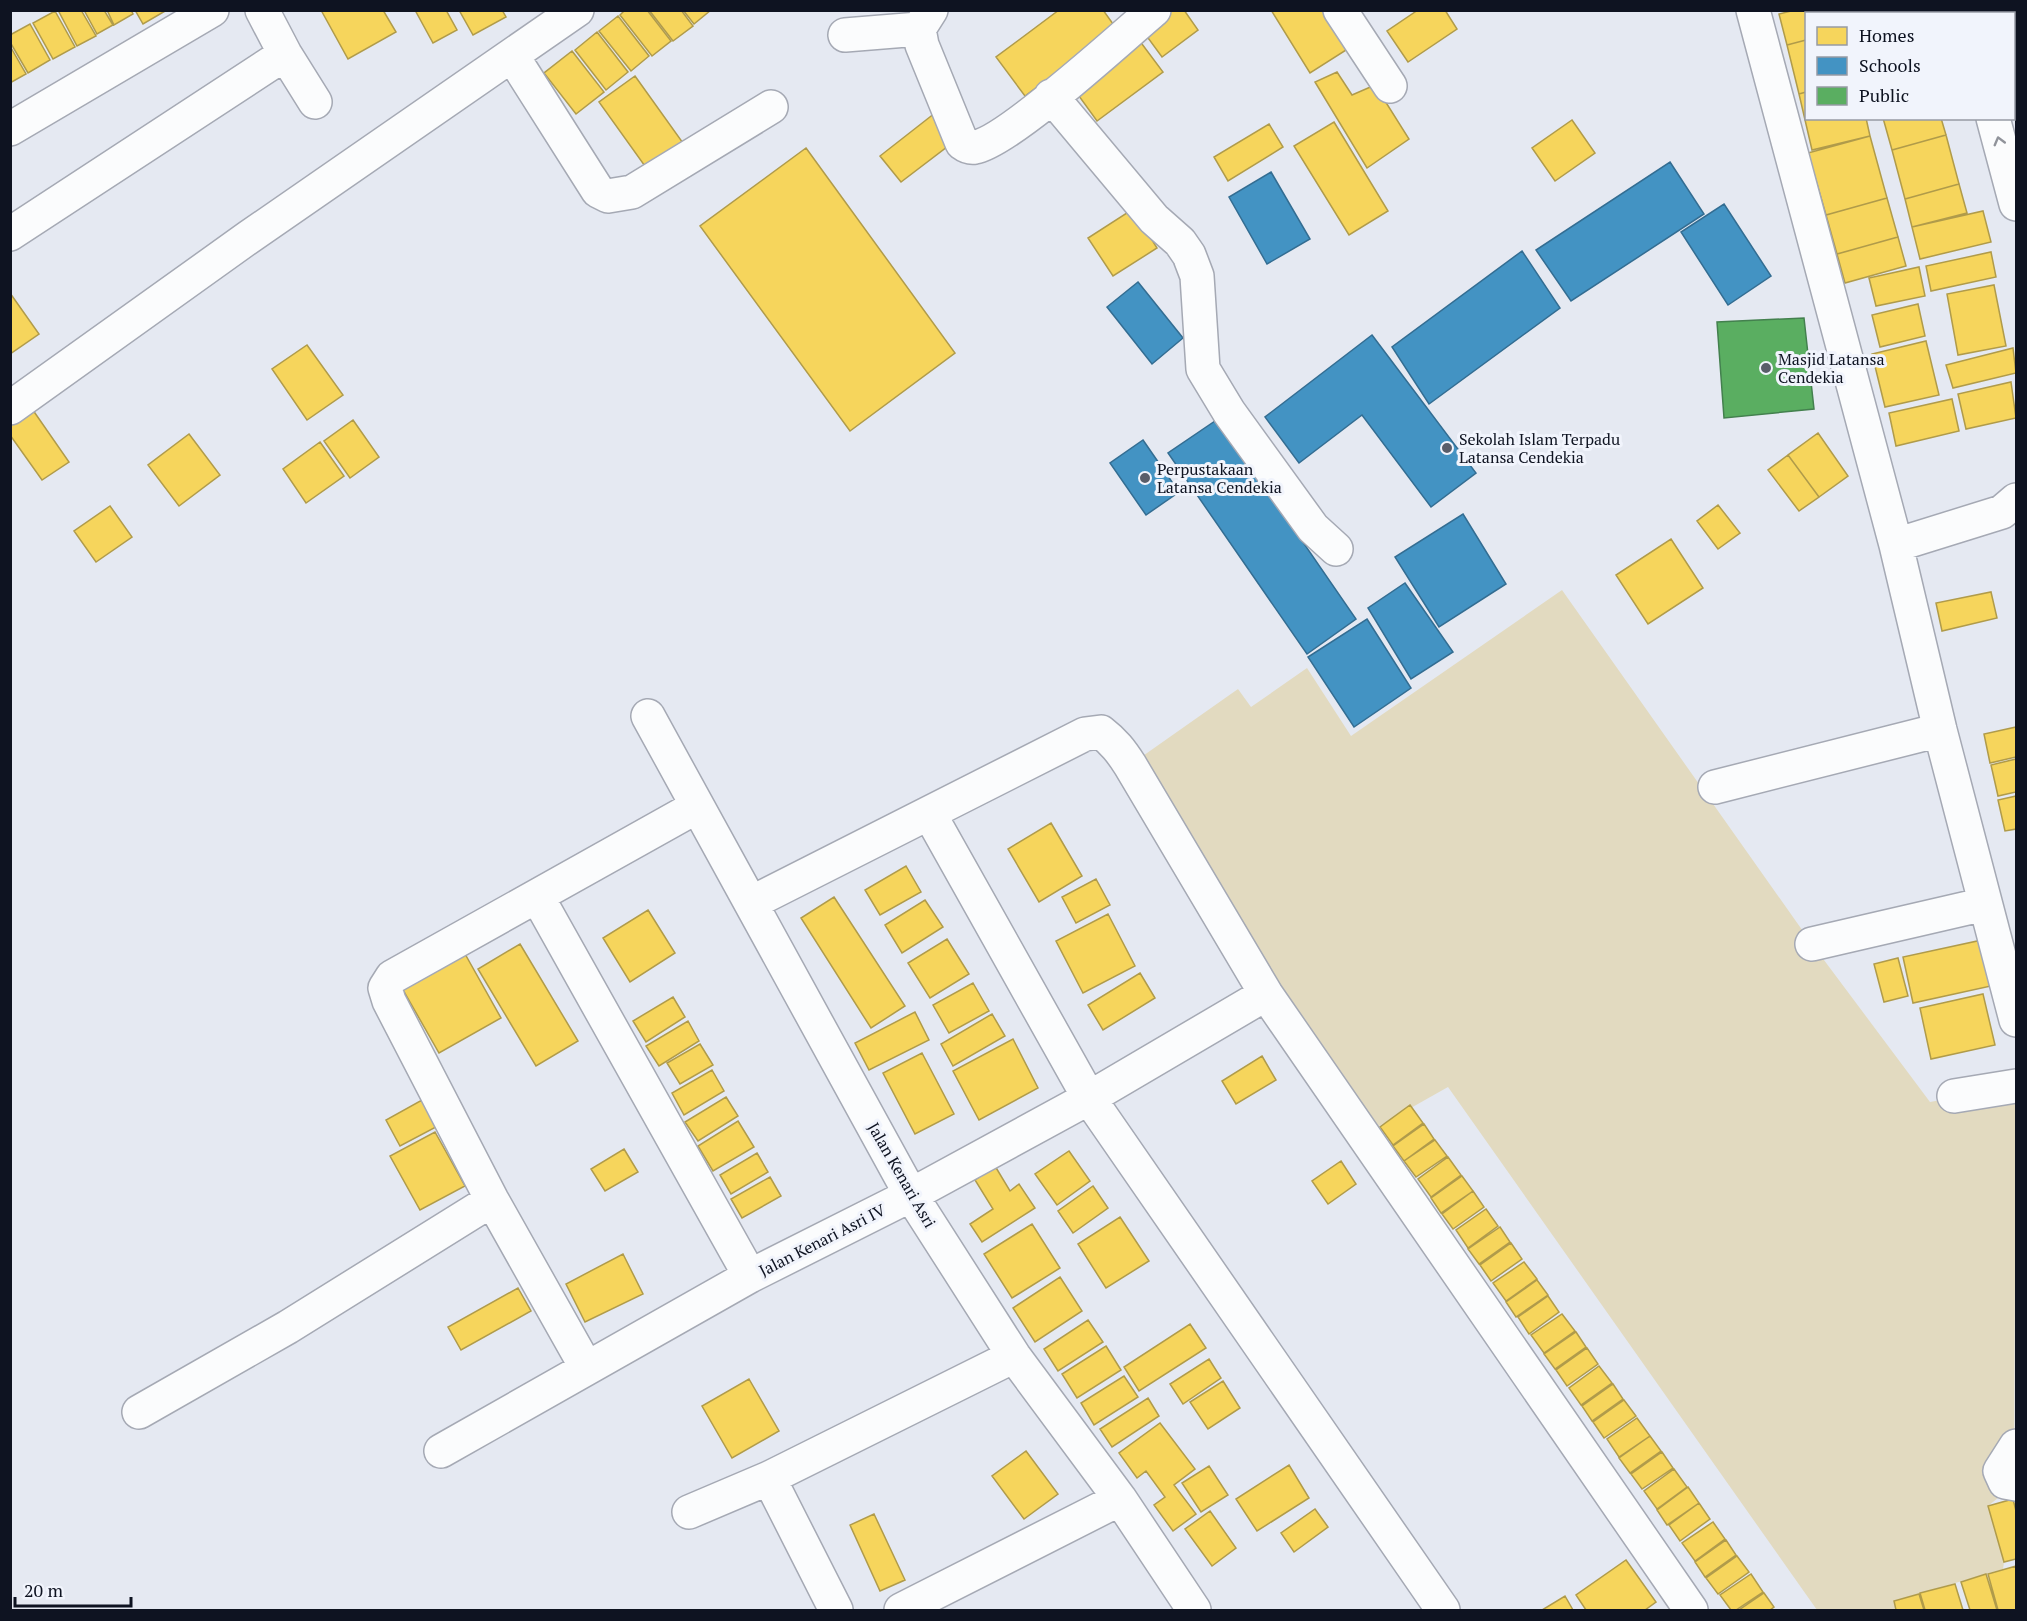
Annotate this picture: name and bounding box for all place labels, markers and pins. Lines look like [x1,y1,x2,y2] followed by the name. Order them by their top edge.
[1778,348,1884,388] place label: Masjid Latansa Cendekia
[1759,361,1773,375] marker: Masjid Latansa Cendekia
[1459,428,1620,468] place label: Sekolah Islam Terpadu Latansa Cendekia
[1440,441,1454,455] marker: Sekolah Islam Terpadu Latansa Cendekia
[1157,458,1282,498] place label: Perpustakaan Latansa Cendekia
[1138,471,1152,485] marker: Perpustakaan Latansa Cendekia

